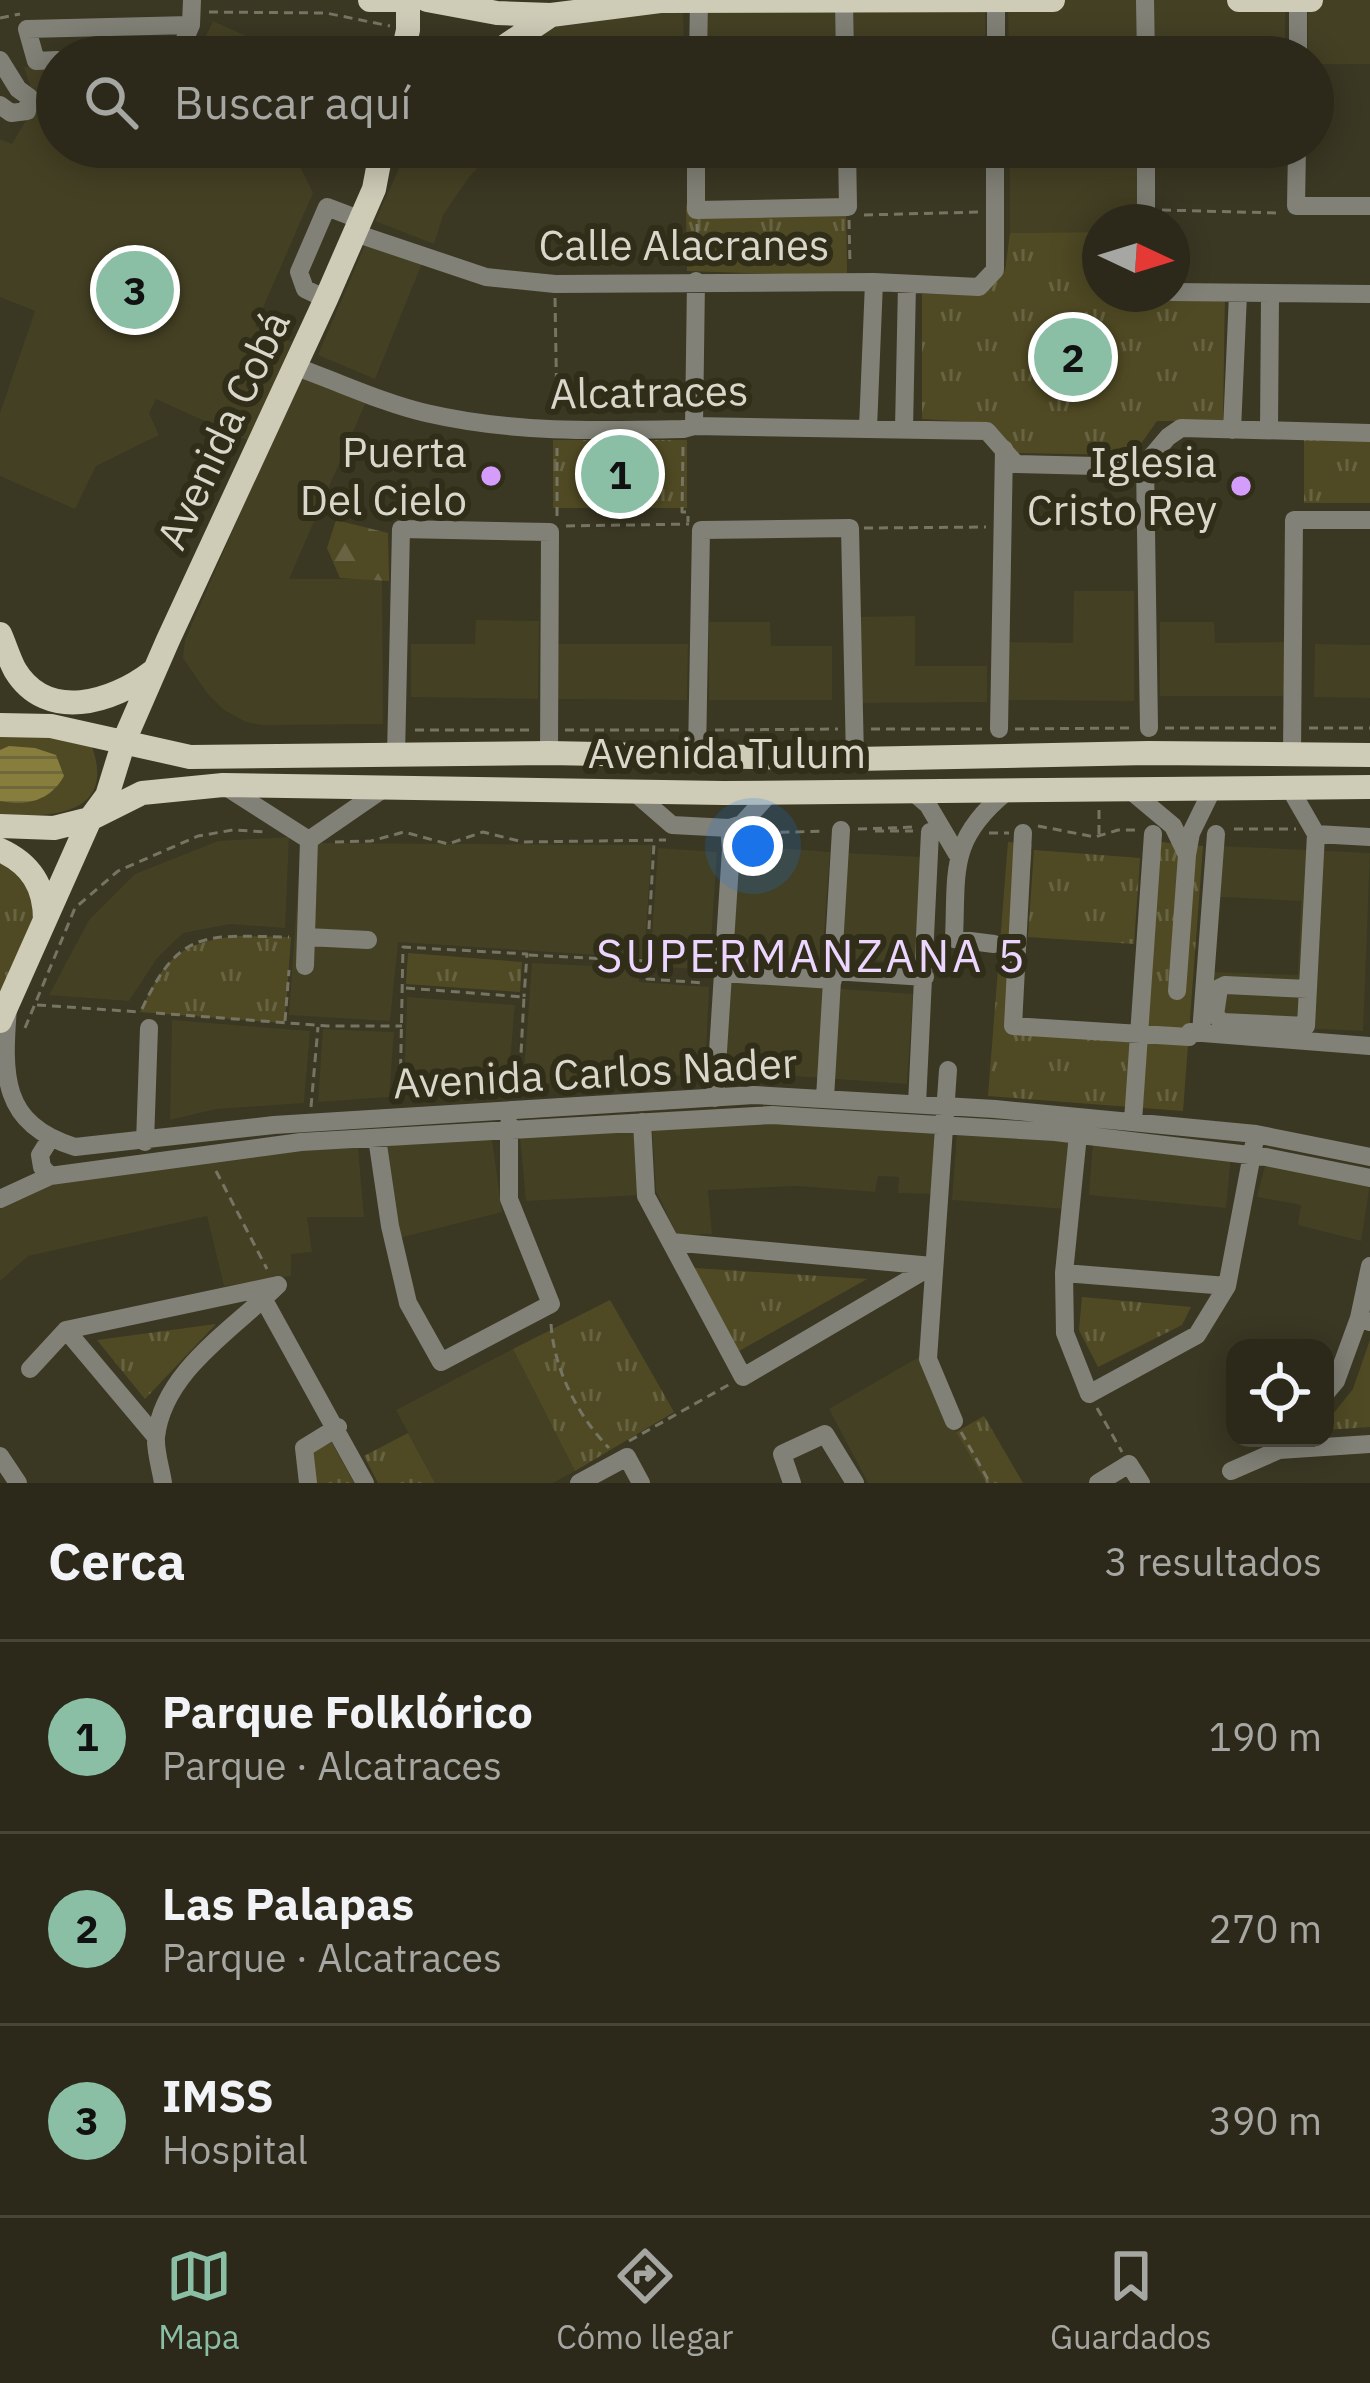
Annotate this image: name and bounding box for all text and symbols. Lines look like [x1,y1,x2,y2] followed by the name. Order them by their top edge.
[36,36,1334,168] search box
[78,69,144,135] icon: search
[174,73,412,131] text: Buscar aquí
[1082,204,1190,312] north arrow
[538,217,830,272] street label: Calle Alacranes
[96,245,174,335] pin: 3
[143,302,302,558] street label: Avenida Cobá
[1034,312,1112,402] pin: 2
[549,362,749,421] street label: Alcatraces
[300,424,467,527] place label: Puerta Del Cielo
[581,429,659,519] pin: 1
[1027,434,1217,537] place label: Iglesia Cristo Rey
[478,463,504,489] marker: Puerta Del Cielo
[1228,473,1254,499] marker: Iglesia Cristo Rey
[588,725,866,780] street label: Avenida Tulum
[723,816,783,876] your location
[596,926,1028,984] district label: SUPERMANZANA 5
[391,1034,798,1111] street label: Avenida Carlos Nader
[1226,1339,1334,1447] map controls
[1226,1339,1334,1447] button: locate
[48,1528,186,1594] text: Cerca
[1104,1536,1322,1587] text: 3 resultados
[162,1682,533,1740] text: Parque Folklórico
[75,1711,99,1762] text: 1
[1209,1711,1322,1762] text: 190 m
[162,1740,502,1791] text: Parque · Alcatraces
[162,1874,414,1932] text: Las Palapas
[75,1903,99,1954] text: 2
[1209,1903,1322,1954] text: 270 m
[162,1932,502,1983] text: Parque · Alcatraces
[162,2066,274,2124] text: IMSS
[75,2095,99,2146] text: 3
[1209,2095,1322,2146] text: 390 m
[162,2124,308,2175] text: Hospital
[158,2243,240,2358] tab: Mapa
[556,2243,733,2358] tab: Cómo llegar
[1050,2243,1212,2358] tab: Guardados

